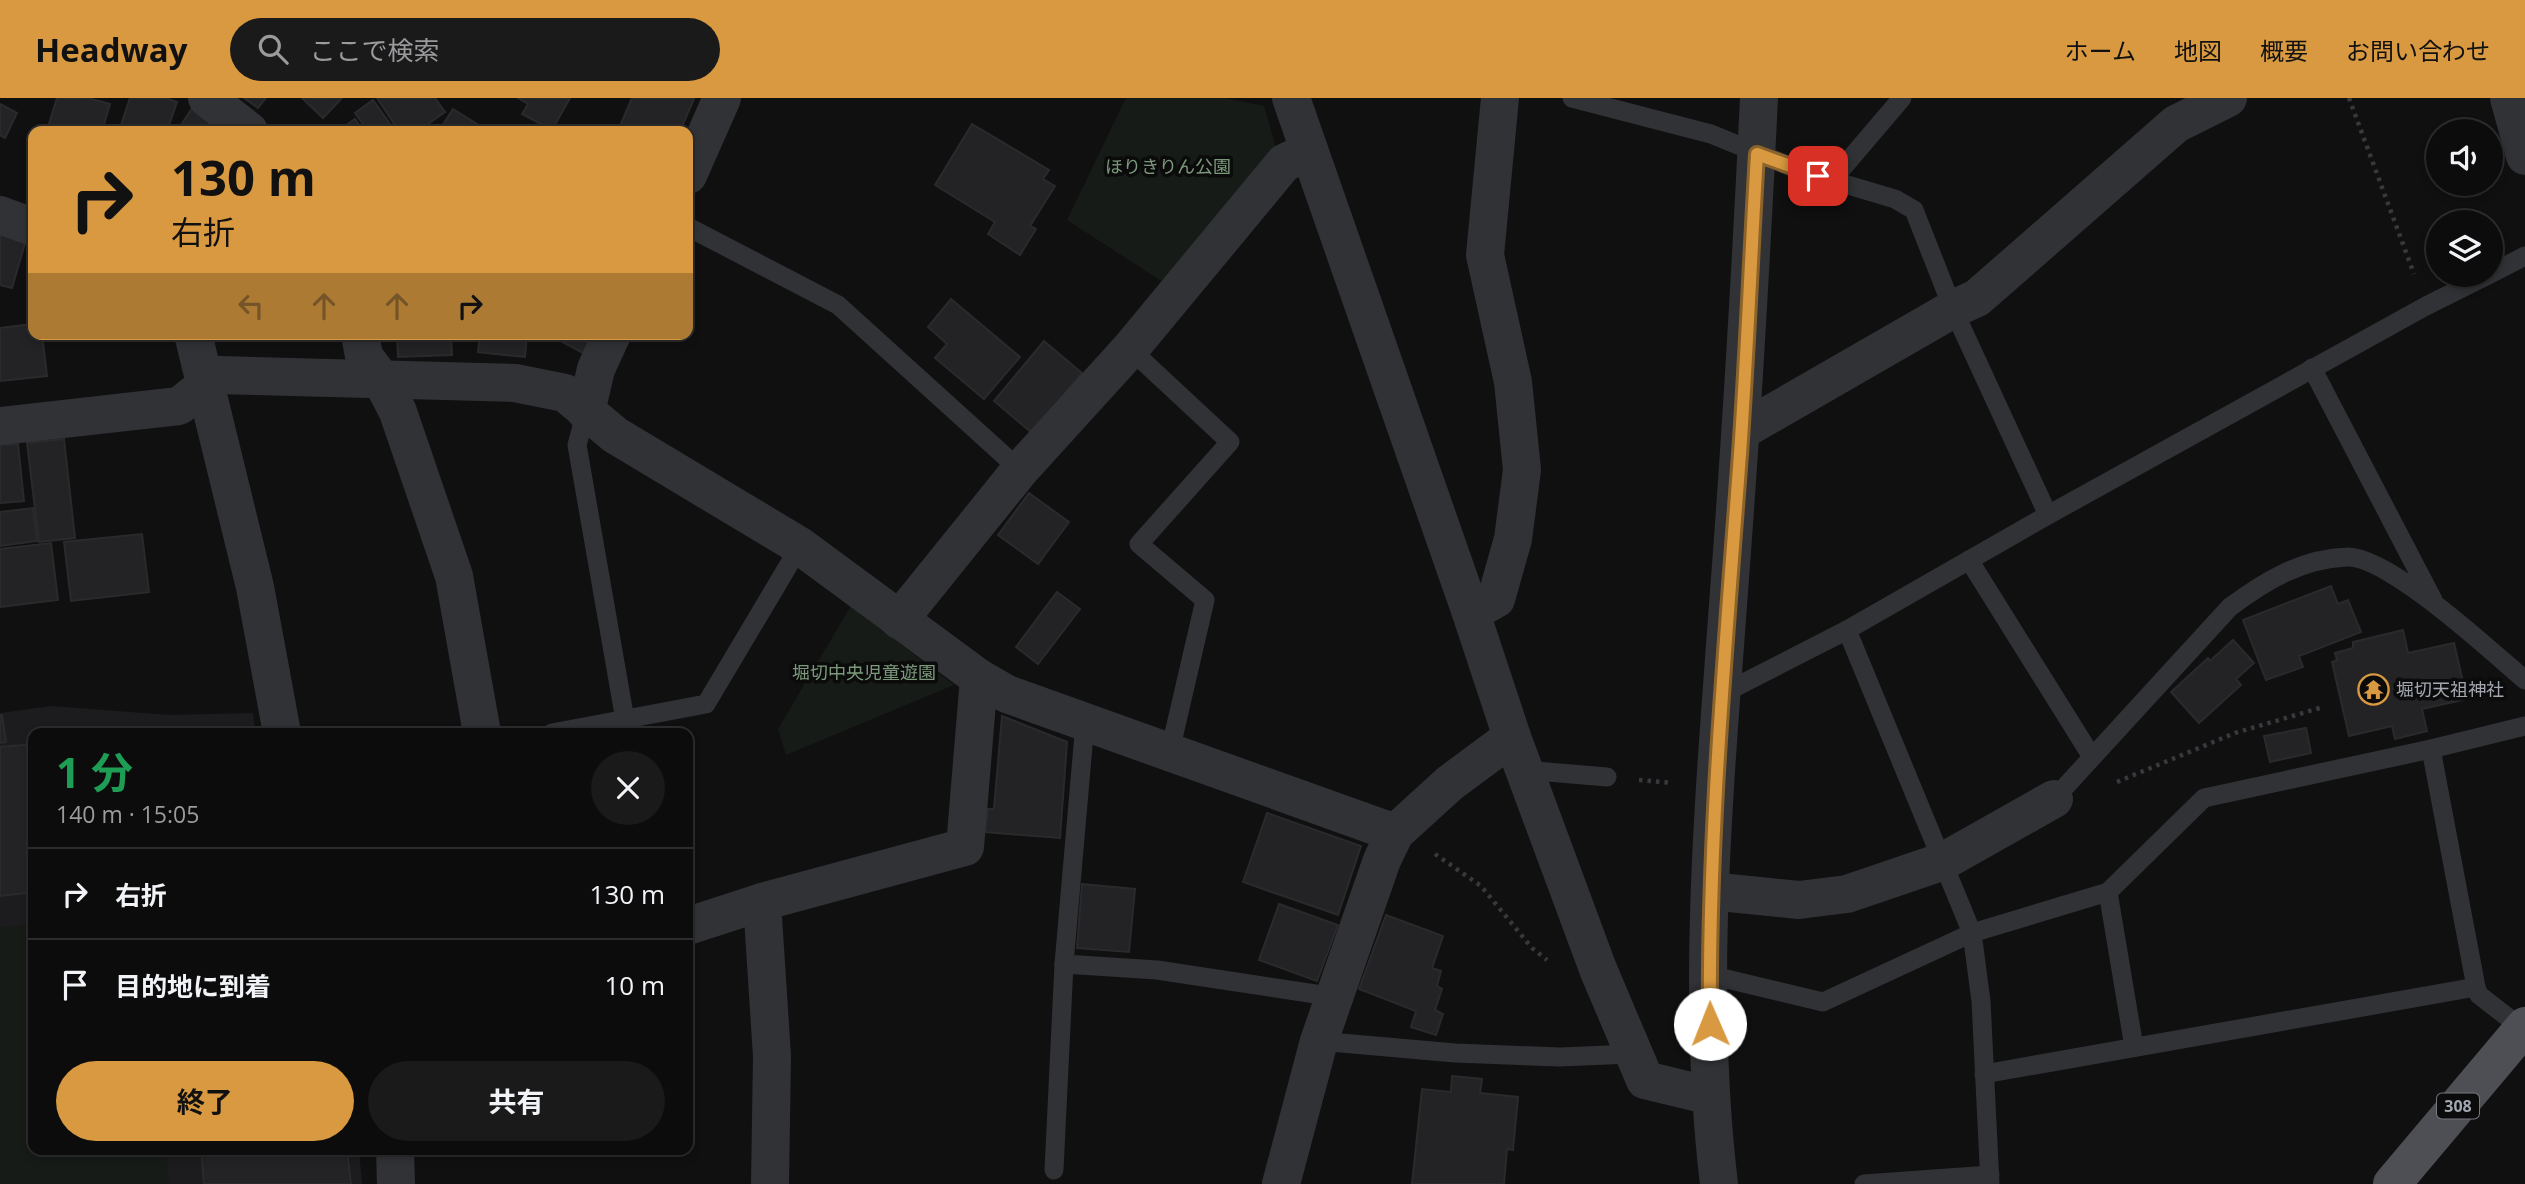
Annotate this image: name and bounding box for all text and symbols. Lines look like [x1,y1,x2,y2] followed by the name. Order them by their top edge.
[230,18,720,81] search box
[35,27,188,72] text: Headway
[254,30,292,68] icon: search
[310,32,440,68] text: ここで検索
[2065,34,2136,67] text: ホーム
[2174,34,2222,67] text: 地図
[2260,34,2308,67] text: 概要
[2346,34,2490,67] text: お問い合わせ
[2426,119,2503,287] map controls
[2426,119,2503,196] button: sound
[171,144,316,210] text: 130 m
[1788,146,1848,206] pin
[56,154,147,245] icon: right
[1105,154,1231,178] park label: ほりきりん公園
[1799,157,1837,195] icon: arrive
[171,210,235,253] text: 右折
[2426,210,2503,287] button: layers
[232,287,270,325] icon: left
[305,287,343,325] icon: ahead
[378,287,416,325] icon: ahead
[451,287,489,325] icon: right
[792,660,936,684] park label: 堀切中央児童遊園
[2356,673,2390,707] temple icon: 堀切天祖神社
[2396,677,2504,701] place label: 堀切天祖神社
[56,743,133,800] text: 1 分
[591,751,665,825] button: close
[56,798,199,830] text: 140 m · 15:05
[56,875,94,913] icon: right
[590,876,665,912] text: 130 m
[115,877,167,913] text: 右折
[56,966,94,1004] icon: arrive
[604,967,665,1003] text: 10 m
[115,968,271,1004] text: 目的地に到着
[1673,987,1747,1061] position arrow
[56,1061,354,1141] button: 終了
[368,1061,665,1141] button: 共有
[2437,1094,2479,1118] road number: 308

